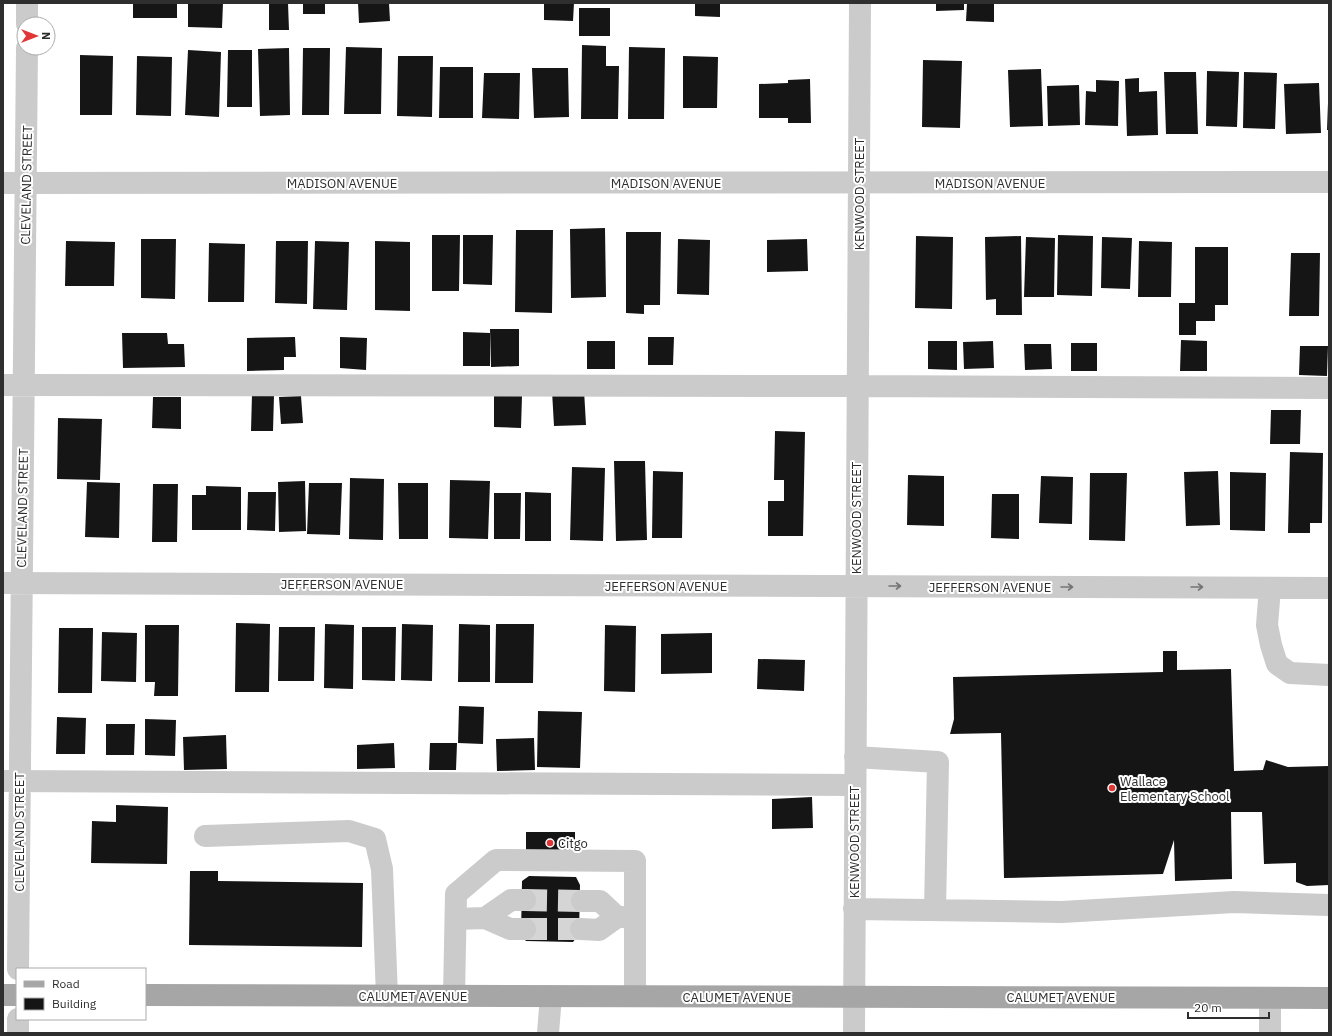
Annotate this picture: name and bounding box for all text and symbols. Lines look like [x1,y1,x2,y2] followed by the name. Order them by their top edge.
[16,16,56,56] north arrow
[39,32,53,40] text: N
[17,125,36,245] street label: CLEVELAND STREET
[851,137,868,250] street label: KENWOOD STREET
[287,175,397,192] street label: MADISON AVENUE
[611,175,721,192] street label: MADISON AVENUE
[935,175,1045,192] street label: MADISON AVENUE
[13,448,32,568] street label: CLEVELAND STREET
[848,461,865,574] street label: KENWOOD STREET
[281,576,403,593] street label: JEFFERSON AVENUE
[605,578,727,595] street label: JEFFERSON AVENUE
[929,579,1051,596] street label: JEFFERSON AVENUE
[888,582,901,590] one-way arrow
[1060,583,1073,591] one-way arrow
[1190,583,1203,591] one-way arrow
[11,772,28,892] street label: CLEVELAND STREET
[1120,773,1230,805] place label: Wallace Elementary School
[1107,783,1117,793] marker: Wallace Elementary School
[846,785,863,898] street label: KENWOOD STREET
[558,835,588,852] place label: Citgo
[545,838,555,848] marker: Citgo
[16,968,146,1020] legend
[52,976,80,991] text: Road
[359,988,467,1005] street label: CALUMET AVENUE
[683,989,791,1006] street label: CALUMET AVENUE
[1007,989,1115,1006] street label: CALUMET AVENUE
[1188,994,1269,1020] scale bar
[52,996,97,1011] text: Building
[1194,1000,1222,1015] text: 20 m

